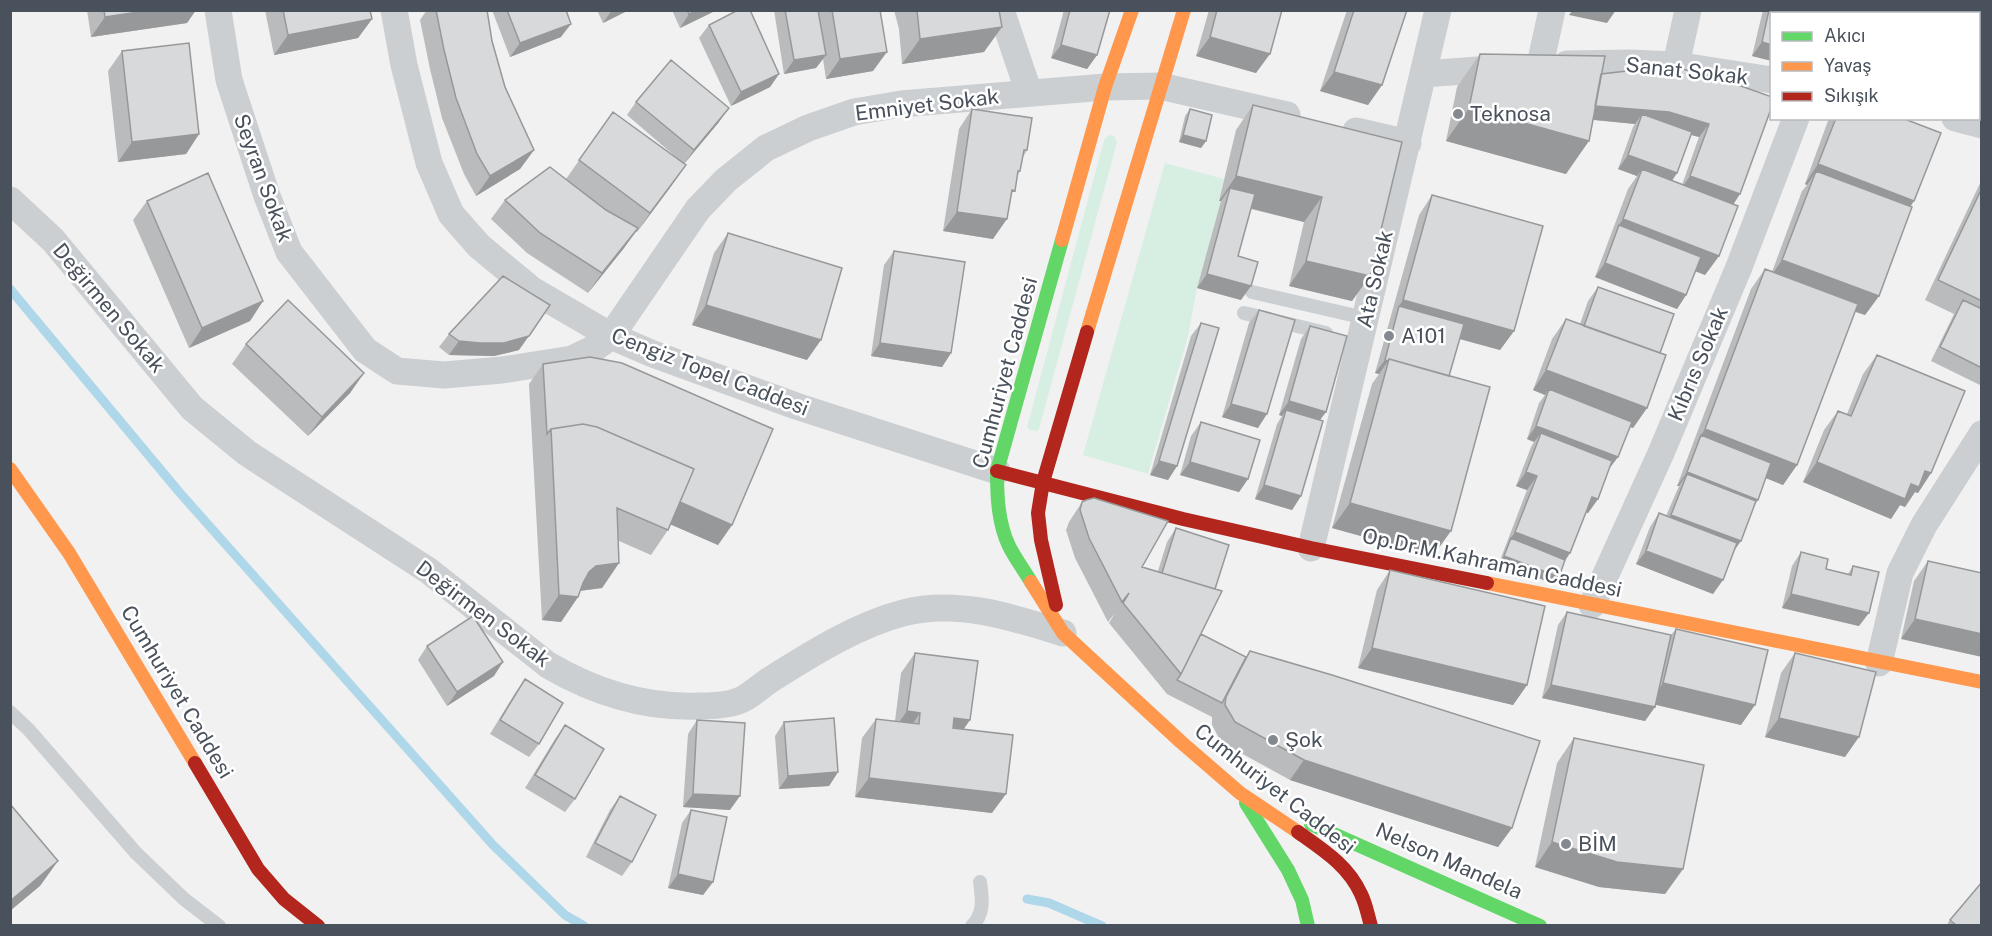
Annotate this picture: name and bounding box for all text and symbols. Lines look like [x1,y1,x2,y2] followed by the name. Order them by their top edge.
[1770,12,1980,120] legend
[1824,25,1865,46] text: Akıcı
[1625,52,1750,89] street label: Sanat Sokak
[1824,55,1871,76] text: Yavaş
[854,83,1001,126] street label: Emniyet Sokak
[1824,85,1879,106] text: Sıkışık
[1470,101,1551,126] place label: Teknosa
[1451,107,1465,121] marker: Teknosa
[229,110,298,246] street label: Seyran Sokak
[1351,227,1398,330] street label: Ata Sokak
[48,238,171,378] street label: Değirmen Sokak
[967,274,1042,471] street label: Cumhuriyet Caddesi
[1662,303,1733,425] street label: Kıbrıs Sokak
[608,322,812,421] street label: Cengiz Topel Caddesi
[1401,323,1446,348] place label: A101
[1382,329,1396,343] marker: A101
[1360,523,1624,602] street label: Op.Dr.M.Kahraman Caddesi
[411,555,555,672] street label: Değirmen Sokak
[116,601,239,783] street label: Cumhuriyet Caddesi
[1190,718,1361,859] street label: Cumhuriyet Caddesi
[1285,727,1323,752] place label: Şok
[1266,733,1280,747] marker: Şok
[1372,817,1526,904] street label: Nelson Mandela
[1578,831,1617,856] place label: BİM
[1559,837,1573,851] marker: BİM

